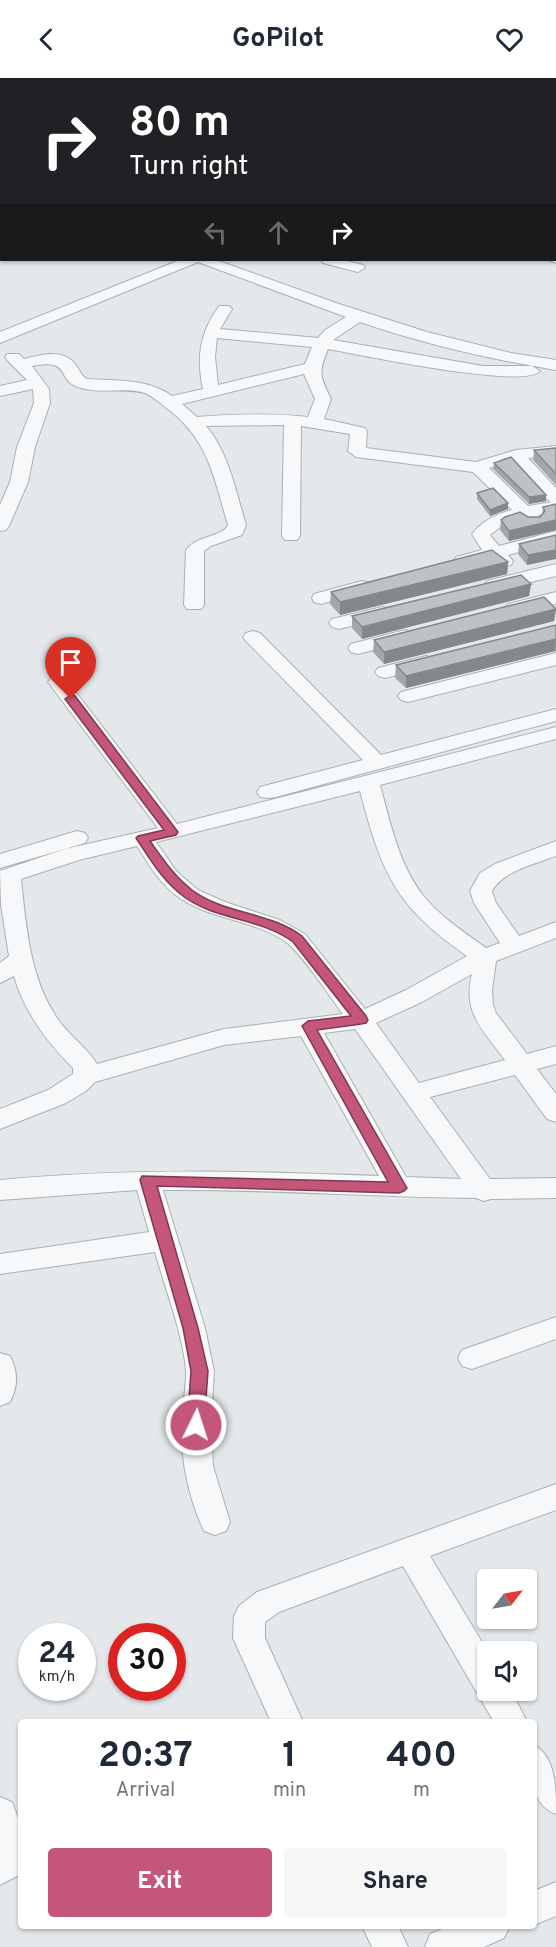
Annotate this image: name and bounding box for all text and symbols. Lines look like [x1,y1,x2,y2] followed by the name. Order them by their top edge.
[232,22,324,56] text: GoPilot
[30,23,63,56] icon: back
[493,23,526,56] icon: heart
[129,98,230,151] text: 80 m
[30,102,108,180] icon: right
[129,150,248,184] text: Turn right
[199,216,232,249] icon: left
[262,216,295,249] icon: ahead
[325,216,358,249] icon: right
[45,637,96,699] pin
[54,646,87,679] icon: arrive
[164,1393,228,1457] position arrow
[477,1569,537,1629] north arrow
[477,1569,537,1701] map controls
[108,1623,186,1701] speed limit sign: 30
[38,1636,76,1673] text: 24
[477,1641,537,1701] button: sound
[39,1668,75,1687] text: km/h
[98,1734,193,1780] text: 20:37
[282,1734,297,1780] text: 1
[386,1734,457,1780] text: 400
[116,1778,175,1804] text: Arrival
[273,1778,306,1804] text: min
[413,1778,430,1804] text: m
[48,1848,272,1917] button: Exit
[284,1848,507,1917] button: Share

